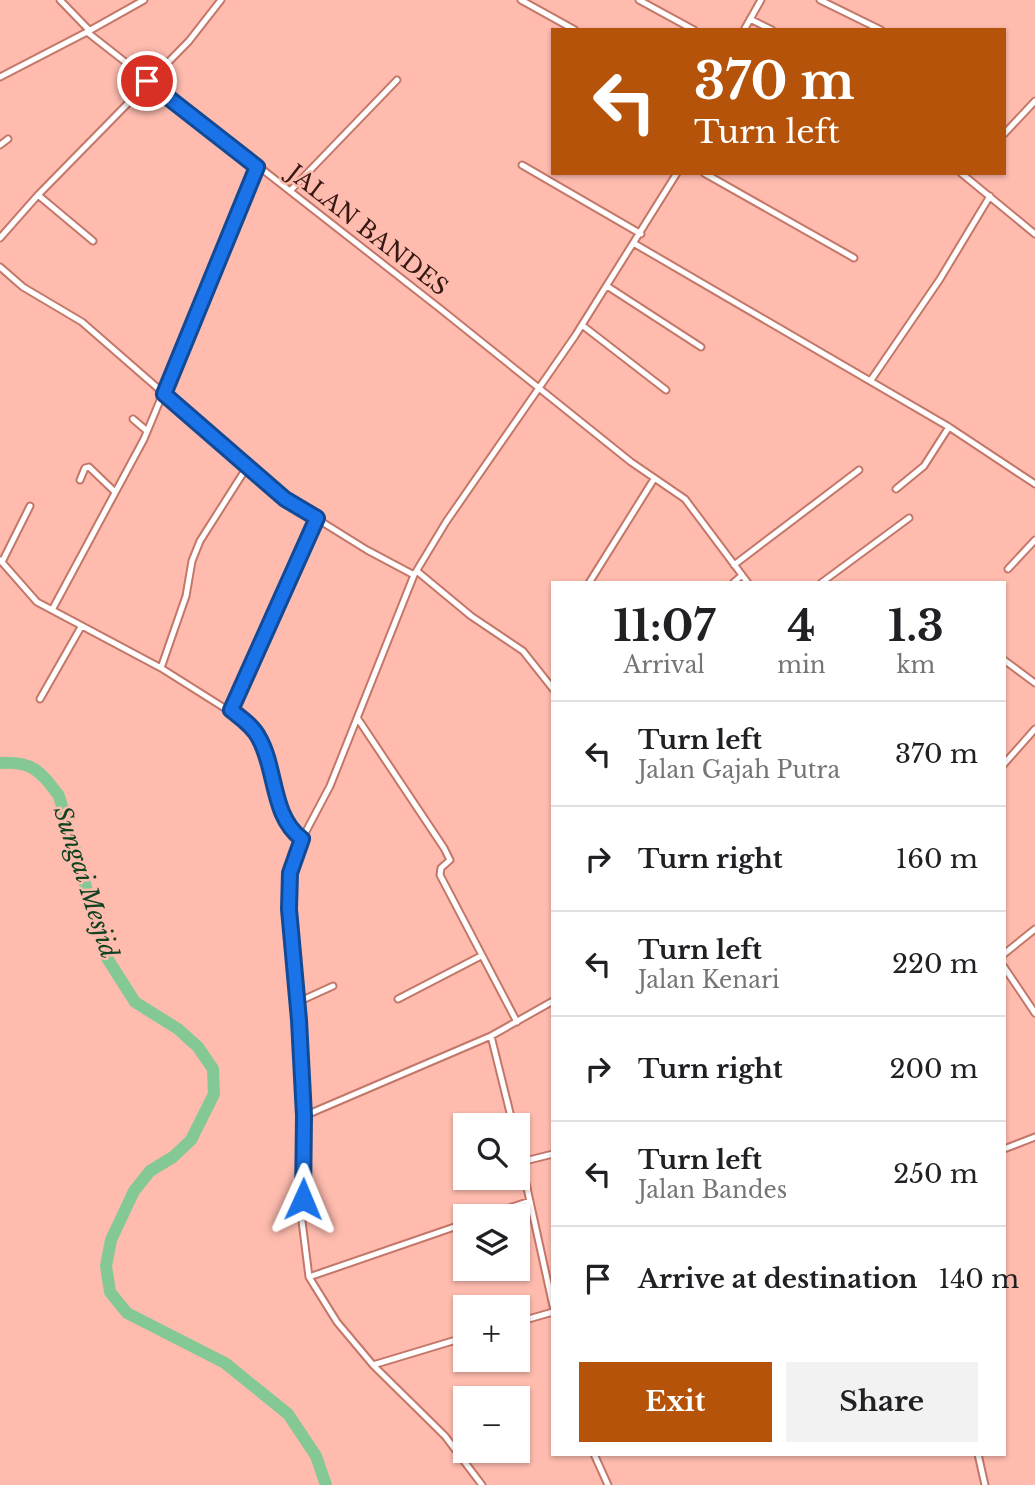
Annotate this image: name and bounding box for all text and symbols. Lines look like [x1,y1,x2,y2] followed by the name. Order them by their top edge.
[117,51,177,111] pin
[694,51,855,112] text: 370 m
[579,56,670,147] icon: left
[128,62,166,100] icon: arrive
[694,112,840,152] text: Turn left
[280,157,454,301] street label: JALAN BANDES
[613,600,715,652] text: 11:07
[788,600,815,652] text: 4
[888,600,944,652] text: 1.3
[623,651,705,679] text: Arrival
[777,651,826,679] text: min
[896,651,935,679] text: km
[638,724,762,756] text: Turn left
[579,735,617,773] icon: left
[895,738,978,770] text: 370 m
[638,756,840,784] text: Jalan Gajah Putra
[48,802,124,962] water label: Sungai Mesjid
[579,840,617,878] icon: right
[638,843,783,875] text: Turn right
[896,843,978,875] text: 160 m
[638,934,762,966] text: Turn left
[579,945,617,983] icon: left
[892,948,978,980] text: 220 m
[638,966,780,994] text: Jalan Kenari
[579,1050,617,1088] icon: right
[638,1053,783,1085] text: Turn right
[889,1053,978,1085] text: 200 m
[453,1113,530,1463] map controls
[453,1113,530,1190] button: search
[638,1144,762,1176] text: Turn left
[579,1155,617,1193] icon: left
[893,1158,978,1190] text: 250 m
[266,1162,340,1236] position arrow
[638,1176,787,1204] text: Jalan Bandes
[453,1204,530,1281] button: layers
[579,1260,617,1298] icon: arrive
[638,1263,918,1295] text: Arrive at destination
[939,1263,1019,1295] text: 140 m
[453,1295,530,1372] button: +
[579,1362,772,1442] button: Exit
[786,1362,978,1442] button: Share
[453,1386,530,1463] button: −

